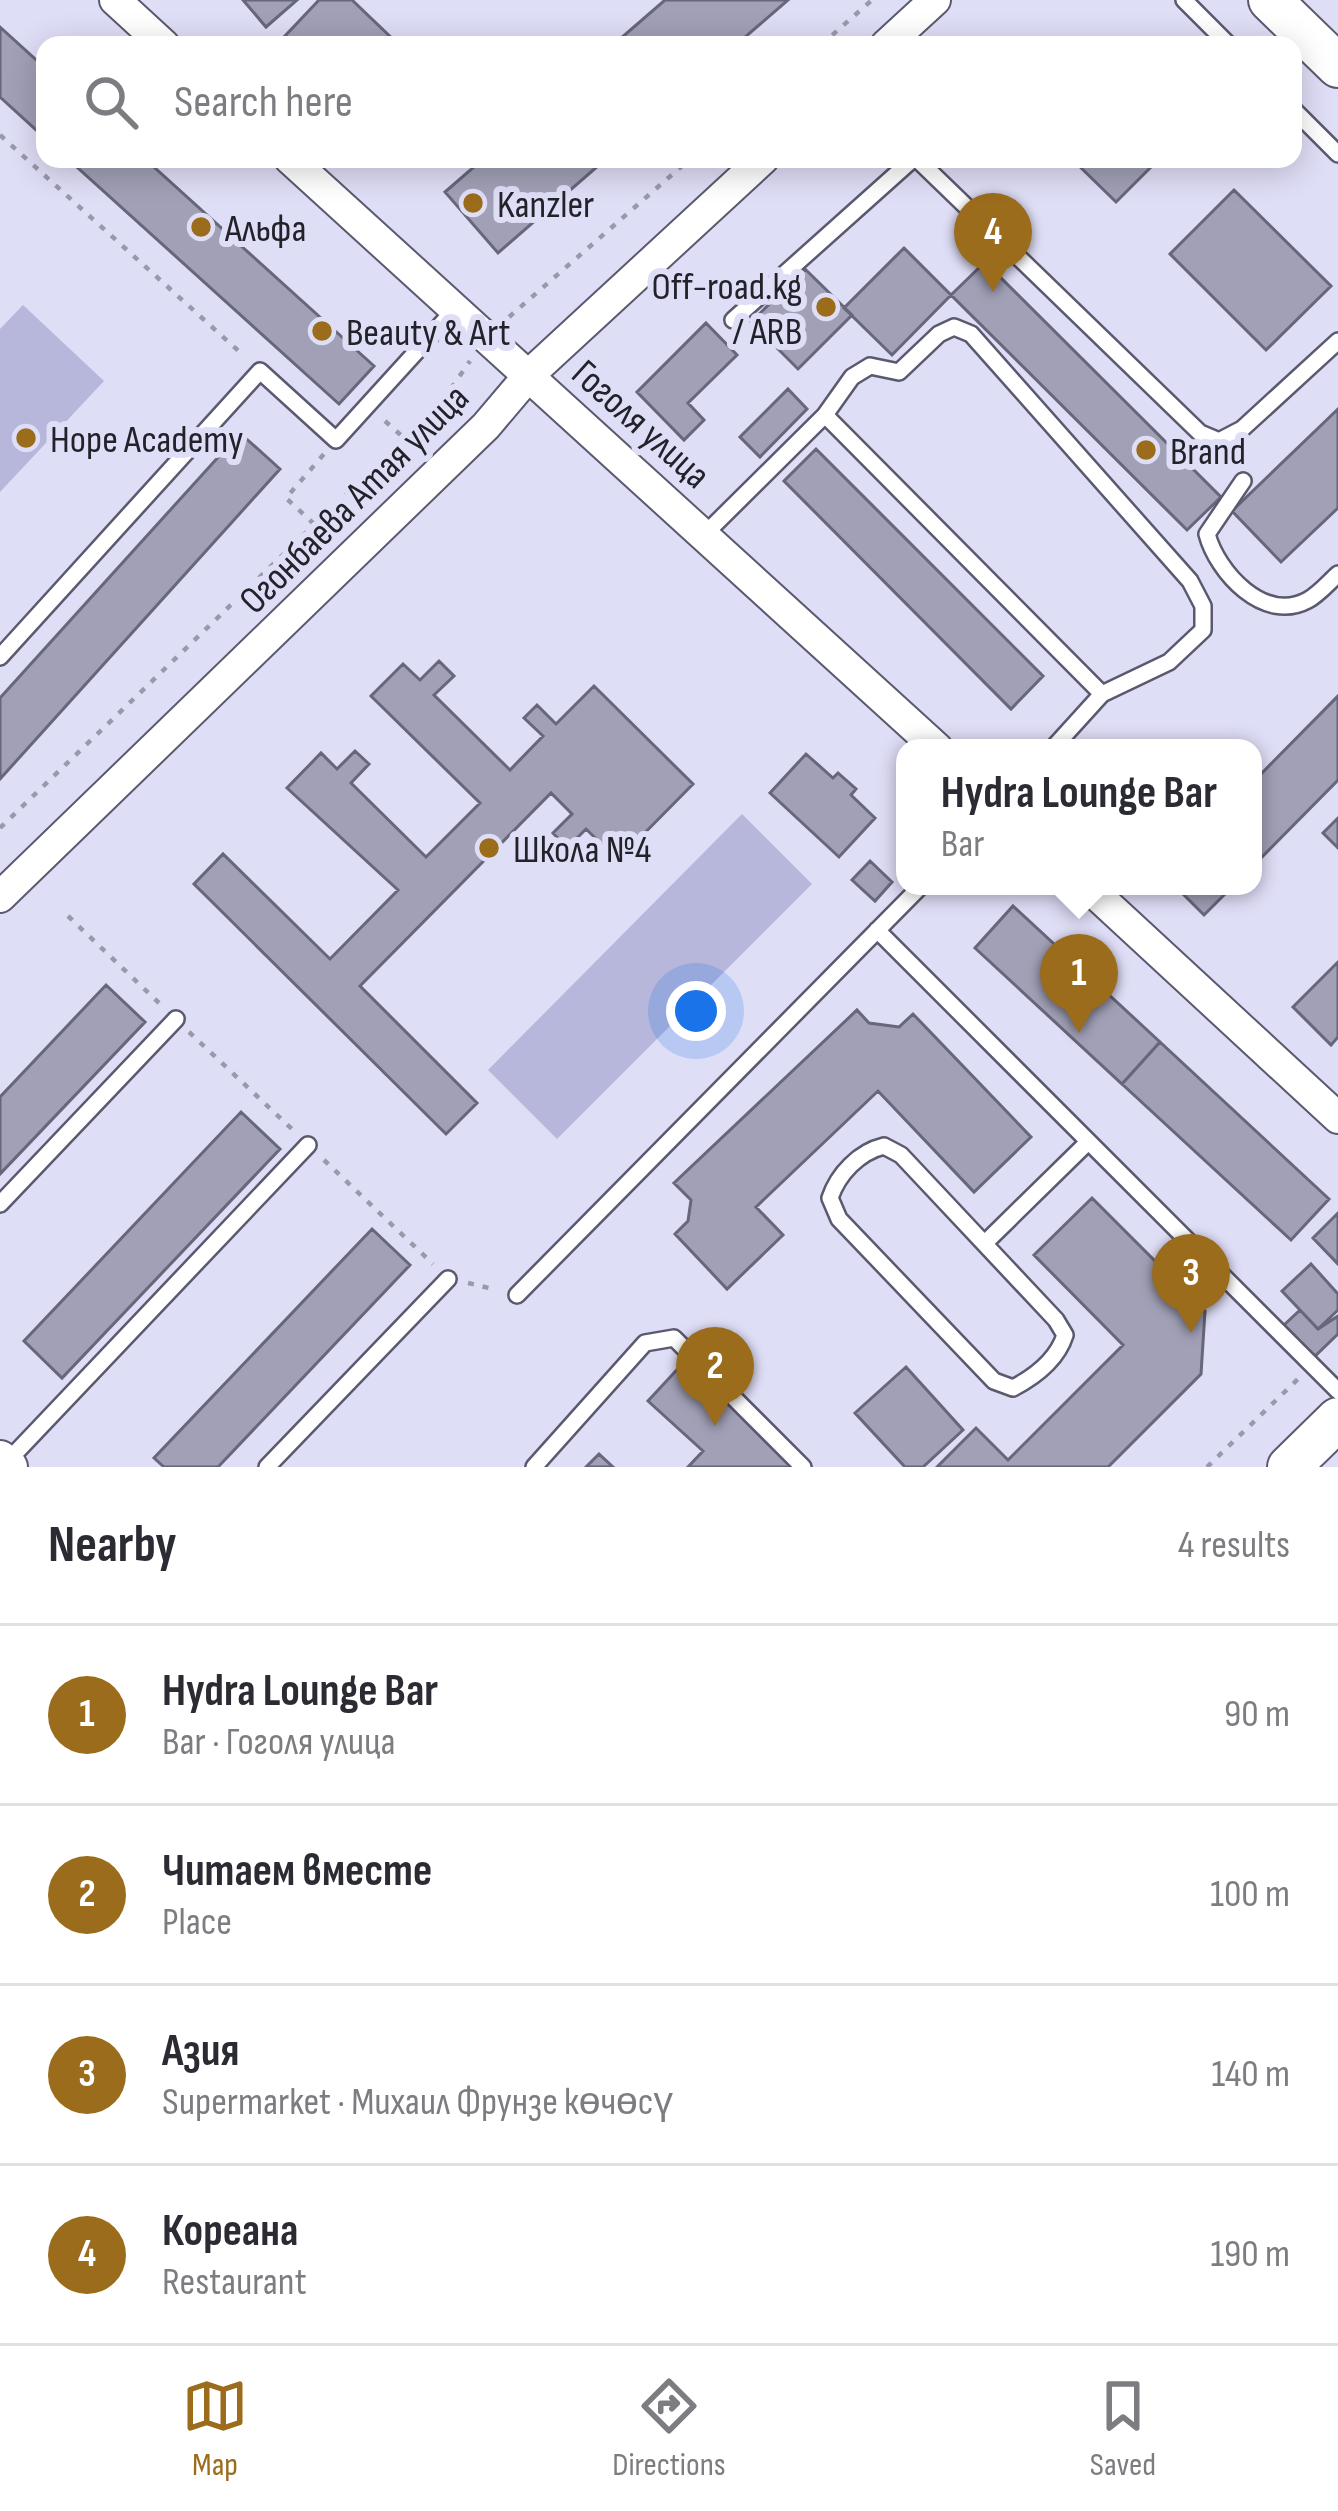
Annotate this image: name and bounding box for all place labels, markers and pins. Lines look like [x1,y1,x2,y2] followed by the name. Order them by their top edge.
[497,182,594,229] place label: Kanzler
[460,190,486,216] marker: Kanzler
[954,193,1032,292] pin: 4
[224,206,306,253] place label: Альфа
[188,214,214,240] marker: Альфа
[651,264,802,356] place label: Off-road.kg / ARB
[813,294,839,320] marker: Off-road.kg / ARB
[346,310,510,357] place label: Beauty & Art
[309,318,335,344] marker: Beauty & Art
[50,417,243,464] place label: Hope Academy
[13,425,39,451] marker: Hope Academy
[1170,429,1246,476] place label: Brand
[1133,437,1159,463] marker: Brand
[513,827,651,874] place label: Школа №4
[476,835,502,861] marker: Школа №4
[1040,934,1118,1033] pin: 1
[1152,1234,1230,1333] pin: 3
[676,1327,754,1426] pin: 2

